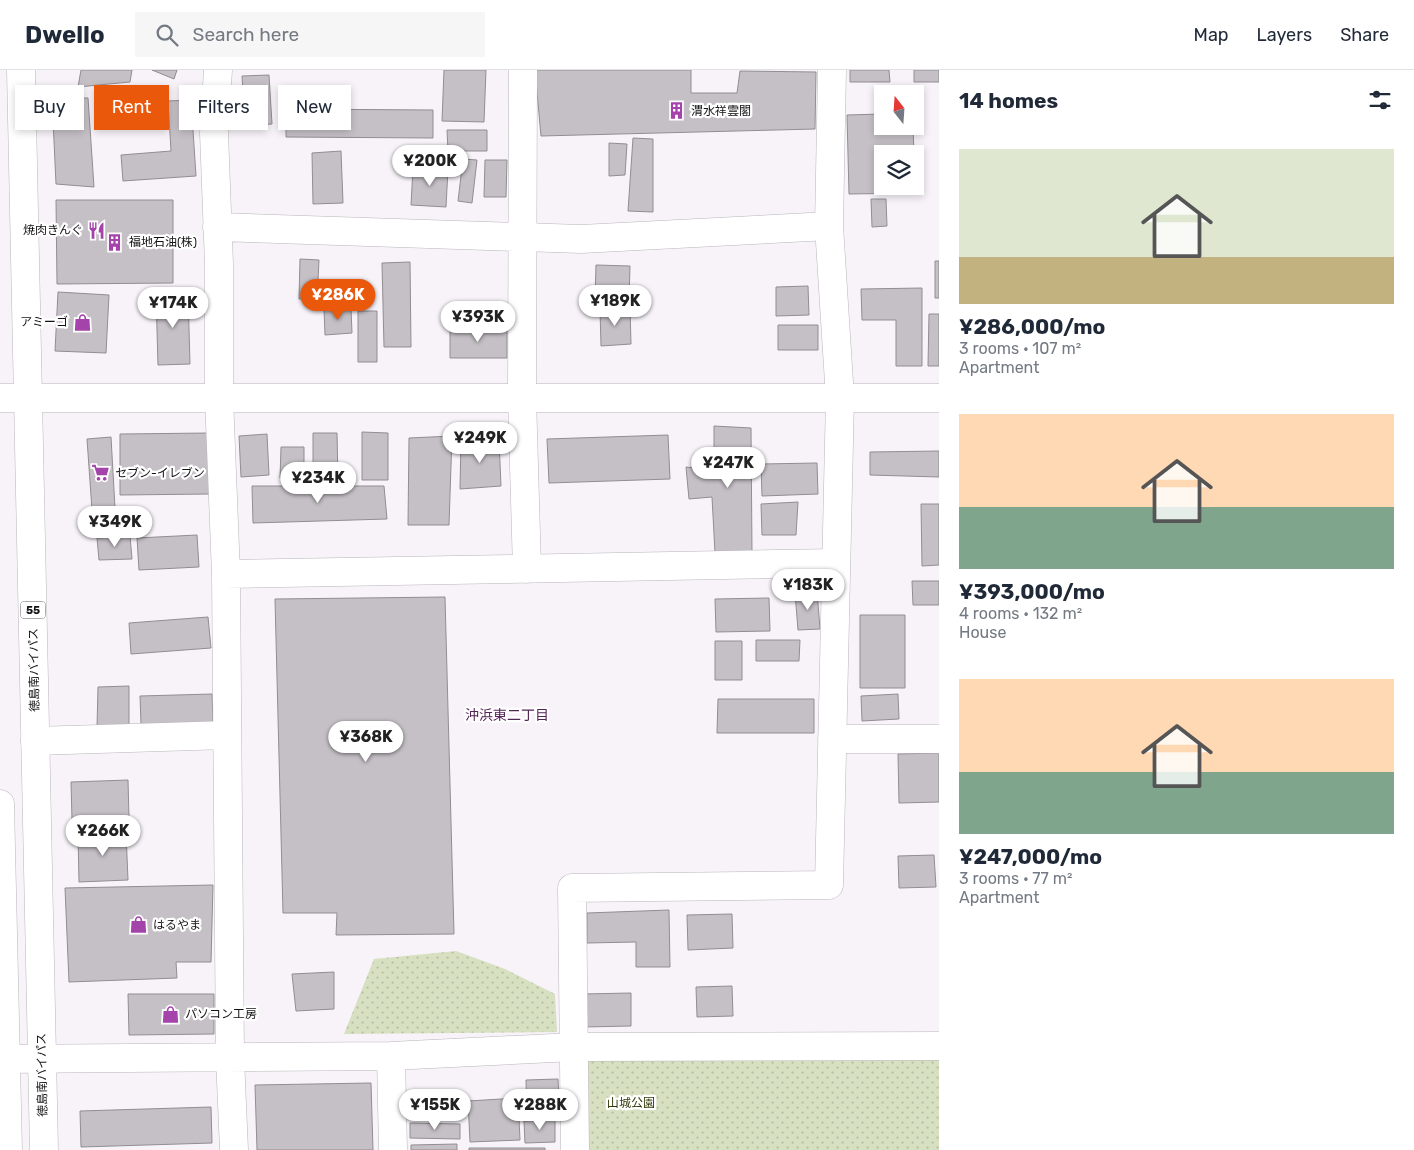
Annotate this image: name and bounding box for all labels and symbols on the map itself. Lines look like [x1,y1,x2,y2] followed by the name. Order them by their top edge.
[874,85,924,135] north arrow
[667,101,687,121] building icon: 渭水祥雲閣
[691,104,751,118] place label: 渭水祥雲閣
[395,144,465,187] pin: ¥200K
[87,220,107,240] restaurant icon: 焼肉きんぐ
[23,223,83,237] place label: 焼肉きんぐ
[105,232,125,252] building icon: 福地石油(株)
[129,235,197,249] place label: 福地石油(株)
[303,278,373,321] pin: ¥286K
[580,284,650,327] pin: ¥189K
[138,286,208,329] pin: ¥174K
[443,300,513,343] pin: ¥393K
[72,312,92,332] shop icon: アミーゴ
[20,315,68,329] place label: アミーゴ
[445,422,515,464] pin: ¥249K
[693,446,763,489] pin: ¥247K
[283,462,353,504] pin: ¥234K
[91,463,111,483] supermarket icon: セブン-イレブン
[115,466,205,480] place label: セブン-イレブン
[80,506,150,548] pin: ¥349K
[773,568,843,611] pin: ¥183K
[20,602,46,618] road number: 55
[26,628,42,712] street label: 徳島南バイパス
[465,707,549,724] district label: 沖浜東二丁目
[331,720,401,763] pin: ¥368K
[68,814,138,857] pin: ¥266K
[129,915,149,935] shop icon: はるやま
[153,918,201,932] place label: はるやま
[161,1004,181,1024] shop icon: パソコン工房
[185,1007,257,1021] place label: パソコン工房
[34,1033,50,1117] street label: 徳島南バイパス
[400,1088,470,1131] pin: ¥155K
[505,1088,575,1131] pin: ¥288K
[607,1096,655,1110] park label: 山城公園

